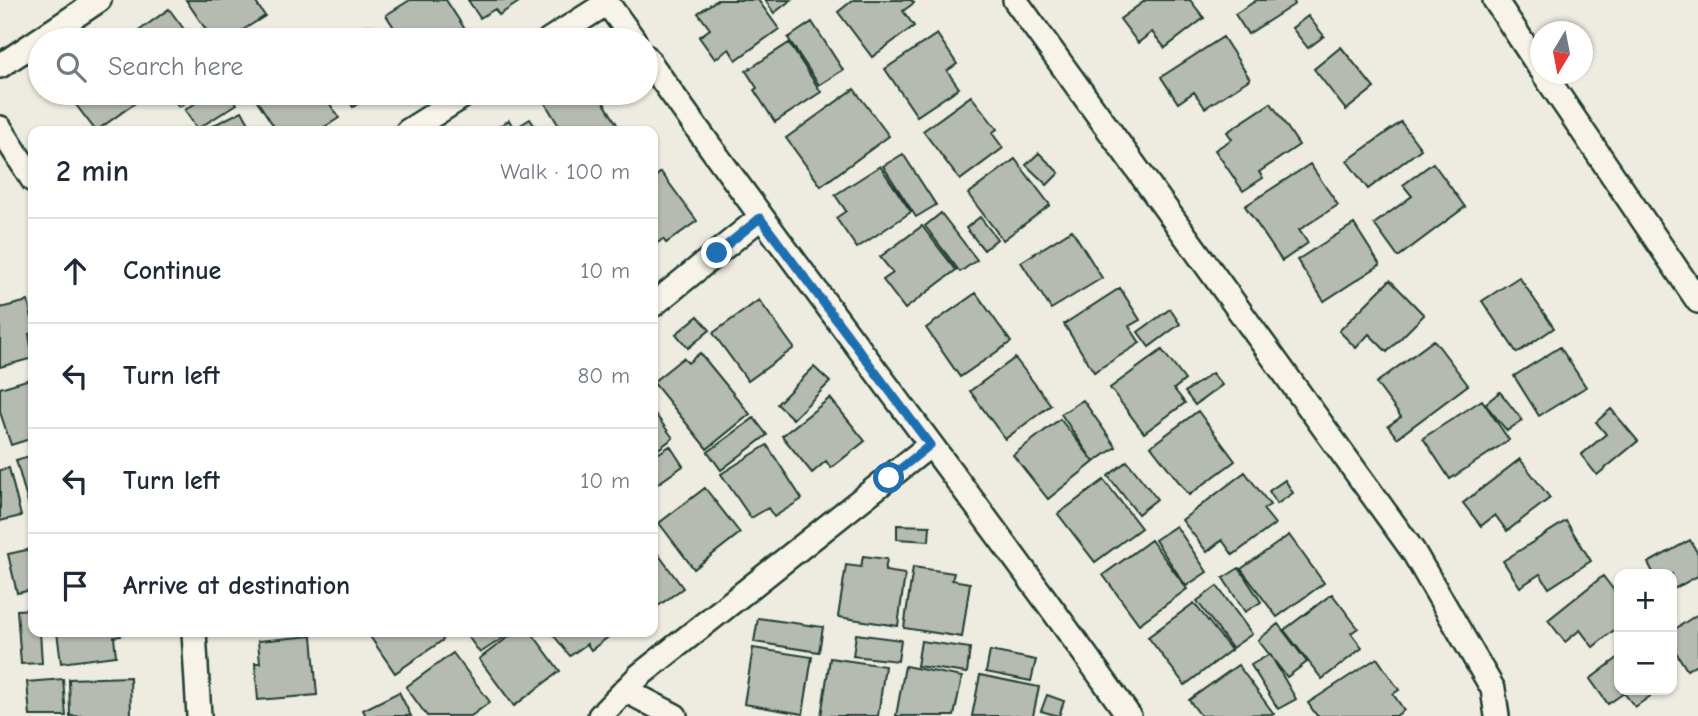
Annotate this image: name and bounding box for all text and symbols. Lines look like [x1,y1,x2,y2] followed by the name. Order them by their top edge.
[1530,21,1593,84] north arrow
[28,28,658,105] search box
[52,48,90,86] icon: search
[108,52,243,82] text: Search here
[56,154,129,189] text: 2 min
[500,158,630,185] text: Walk · 100 m
[701,237,732,268] route end
[56,252,94,290] icon: ahead
[123,256,221,286] text: Continue
[580,257,630,284] text: 10 m
[56,357,94,395] icon: left
[123,361,220,391] text: Turn left
[577,362,630,389] text: 80 m
[56,462,94,500] icon: left
[873,462,904,493] route start
[123,466,220,496] text: Turn left
[580,467,630,494] text: 10 m
[56,567,94,605] icon: arrive
[1614,569,1677,695] map controls
[1614,569,1677,632] button: +
[123,571,350,601] text: Arrive at destination
[1614,632,1677,695] button: −

